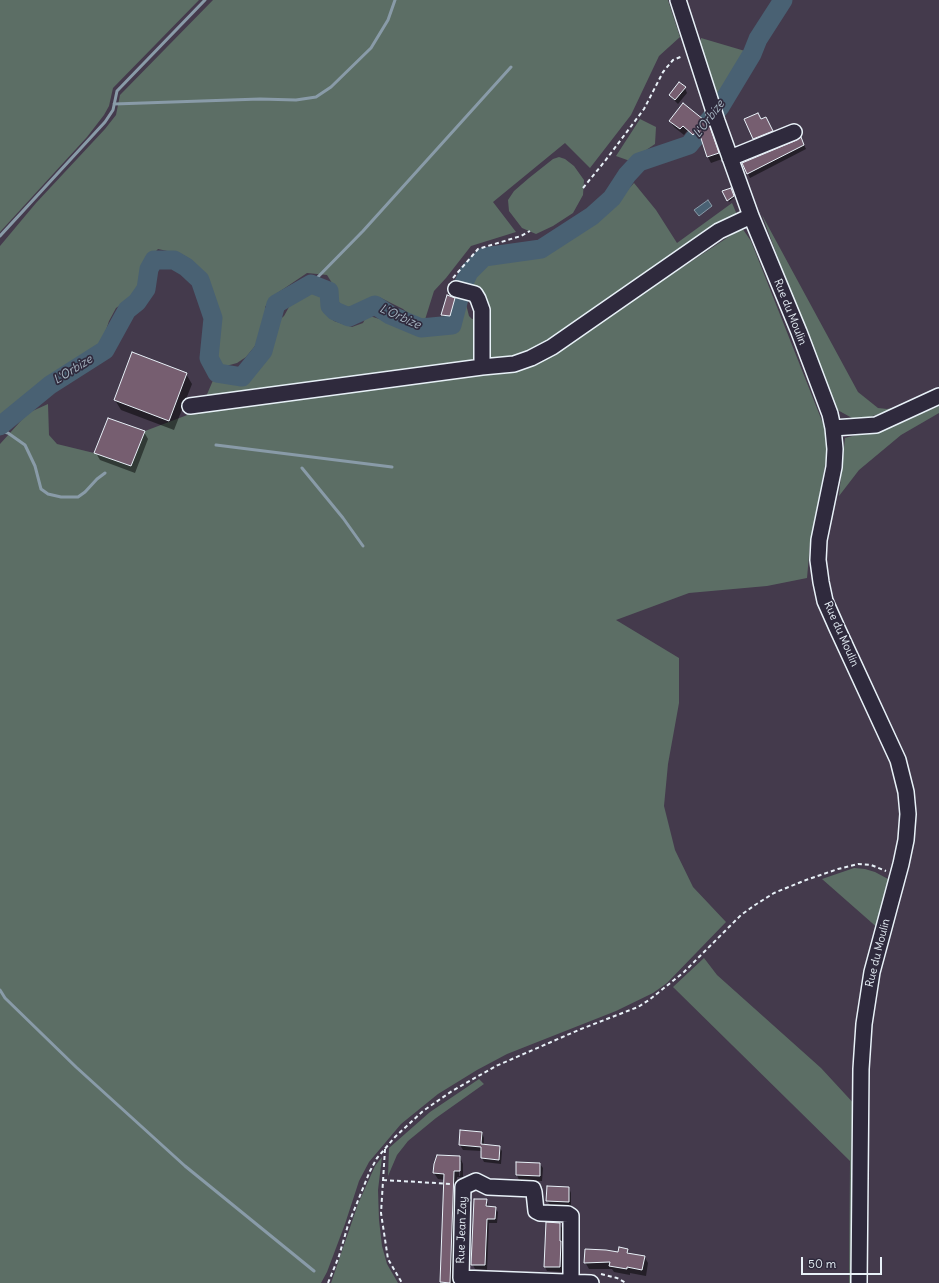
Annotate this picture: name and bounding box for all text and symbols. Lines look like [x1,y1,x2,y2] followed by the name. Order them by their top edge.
[690,97,728,141] water label: L'Orbize
[771,277,809,347] street label: Rue du Moulin
[377,302,423,332] water label: L'Orbize
[51,352,95,388] water label: L'Orbize
[821,599,861,669] street label: Rue du Moulin
[863,917,893,989] street label: Rue du Moulin
[454,1196,470,1264] street label: Rue Jean Zay
[803,1249,884,1275] scale bar
[808,1256,836,1271] text: 50 m

